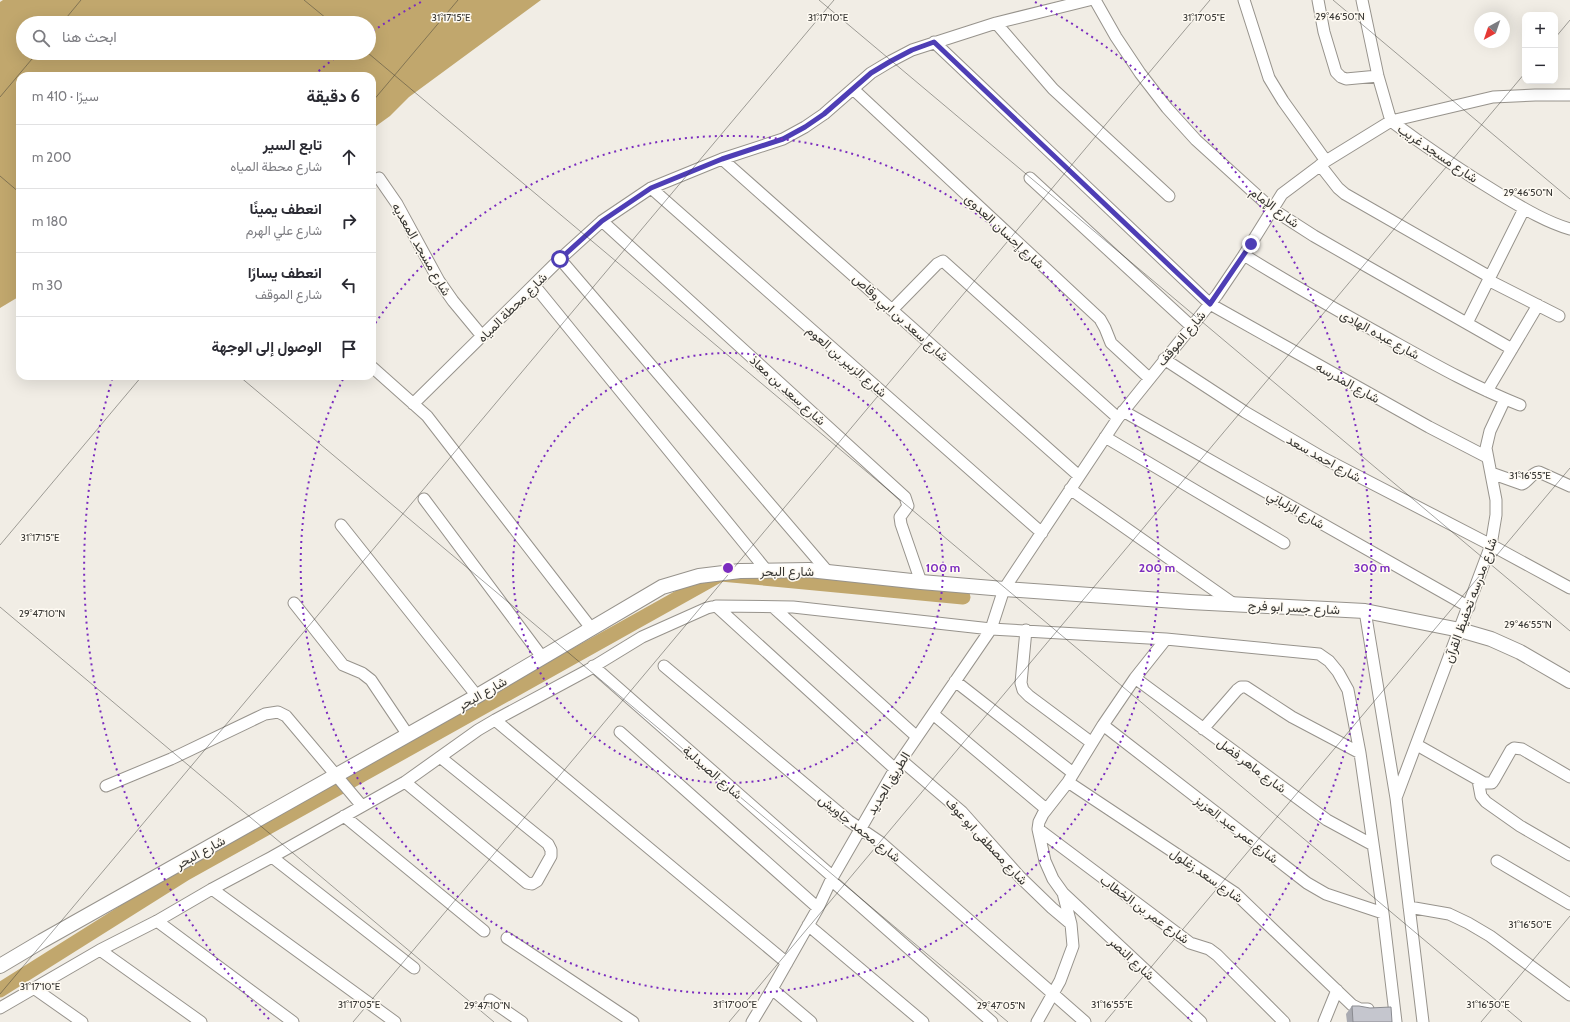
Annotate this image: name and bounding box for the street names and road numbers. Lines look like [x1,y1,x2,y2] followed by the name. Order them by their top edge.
[1394,120,1481,187] street label: شارع مسجد غريب
[1246,183,1303,232] street label: شارع الإمام
[961,190,1048,273] street label: شارع إحسان العدوى
[387,200,455,299] street label: شارع مسجد المعديه
[474,269,551,346] street label: شارع محطة المياه
[848,270,952,366] street label: شارع سعد بن ابي وقاص
[1337,306,1422,364] street label: شارع عبده الهادى
[1153,307,1210,370] street label: شارع الموقف
[802,322,890,402] street label: شارع الزبير بن العوم
[745,352,829,430] street label: شارع سعد بن معاذ
[1312,358,1383,408] street label: شارع المدرسه
[1283,431,1364,487] street label: شارع احمد سعد
[1263,486,1328,534] street label: شارع الزلباني
[1440,535,1502,666] street label: شارع مدرسه تحفيظ القرآن
[759,563,814,581] street label: شارع البحر
[1248,597,1340,619] street label: شارع جسر ابو فرج
[454,673,510,716] street label: شارع البحر
[1213,734,1290,798] street label: شارع ماهر فضل
[679,742,746,804] street label: شارع الصيدلية
[863,748,914,818] street label: الطريق الجديد
[814,791,904,867] street label: شارع محمد جاويش
[1190,791,1282,868] street label: شارع عمر عبد العزيز
[941,794,1031,889] street label: شارع مصطفى ابو عوف
[172,832,229,874] street label: شارع البحر
[1166,844,1246,908] street label: شارع سعد زغلول
[1096,871,1193,948] street label: شارع عمر بن الخطاب
[1104,932,1158,985] street label: شارع النصر

